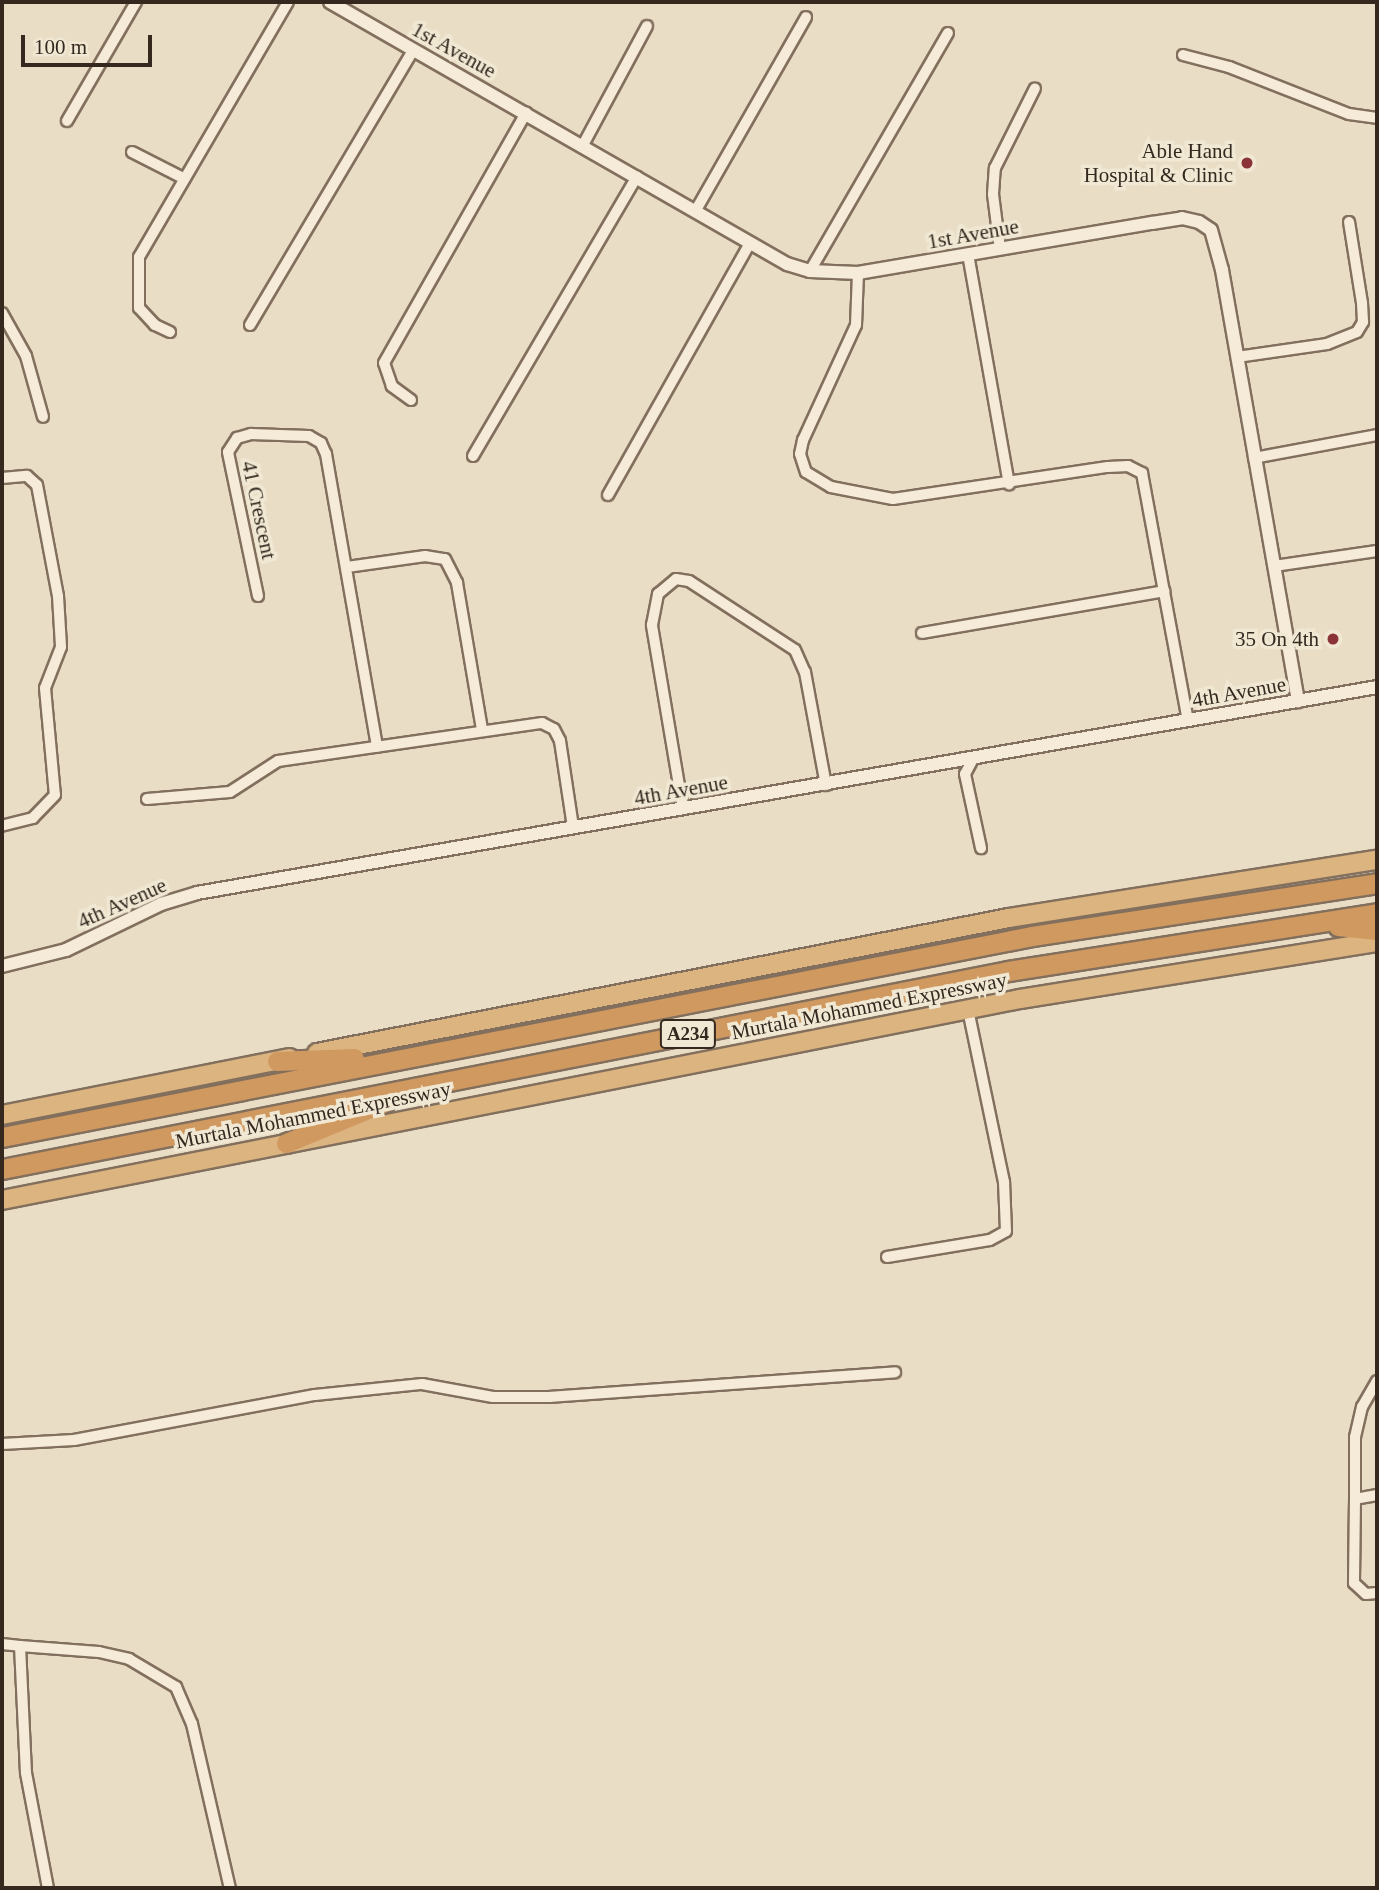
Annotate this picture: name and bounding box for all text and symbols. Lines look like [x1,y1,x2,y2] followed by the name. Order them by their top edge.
[407,16,501,84] street label: 1st Avenue
[24,21,156,65] scale bar
[34,35,87,59] text: 100 m
[1084,138,1233,188] place label: Able Hand Hospital & Clinic
[1239,155,1255,171] marker: Able Hand Hospital & Clinic
[925,213,1021,255] street label: 1st Avenue
[236,459,282,561] street label: 41 Crescent
[1235,626,1319,652] place label: 35 On 4th
[1325,631,1341,647] marker: 35 On 4th
[1190,671,1288,713] street label: 4th Avenue
[632,769,730,811] street label: 4th Avenue
[73,872,171,934] street label: 4th Avenue
[729,967,1009,1045] street label: Murtala Mohammed Expressway
[658,1018,718,1050] road number: A234
[173,1076,453,1154] street label: Murtala Mohammed Expressway

